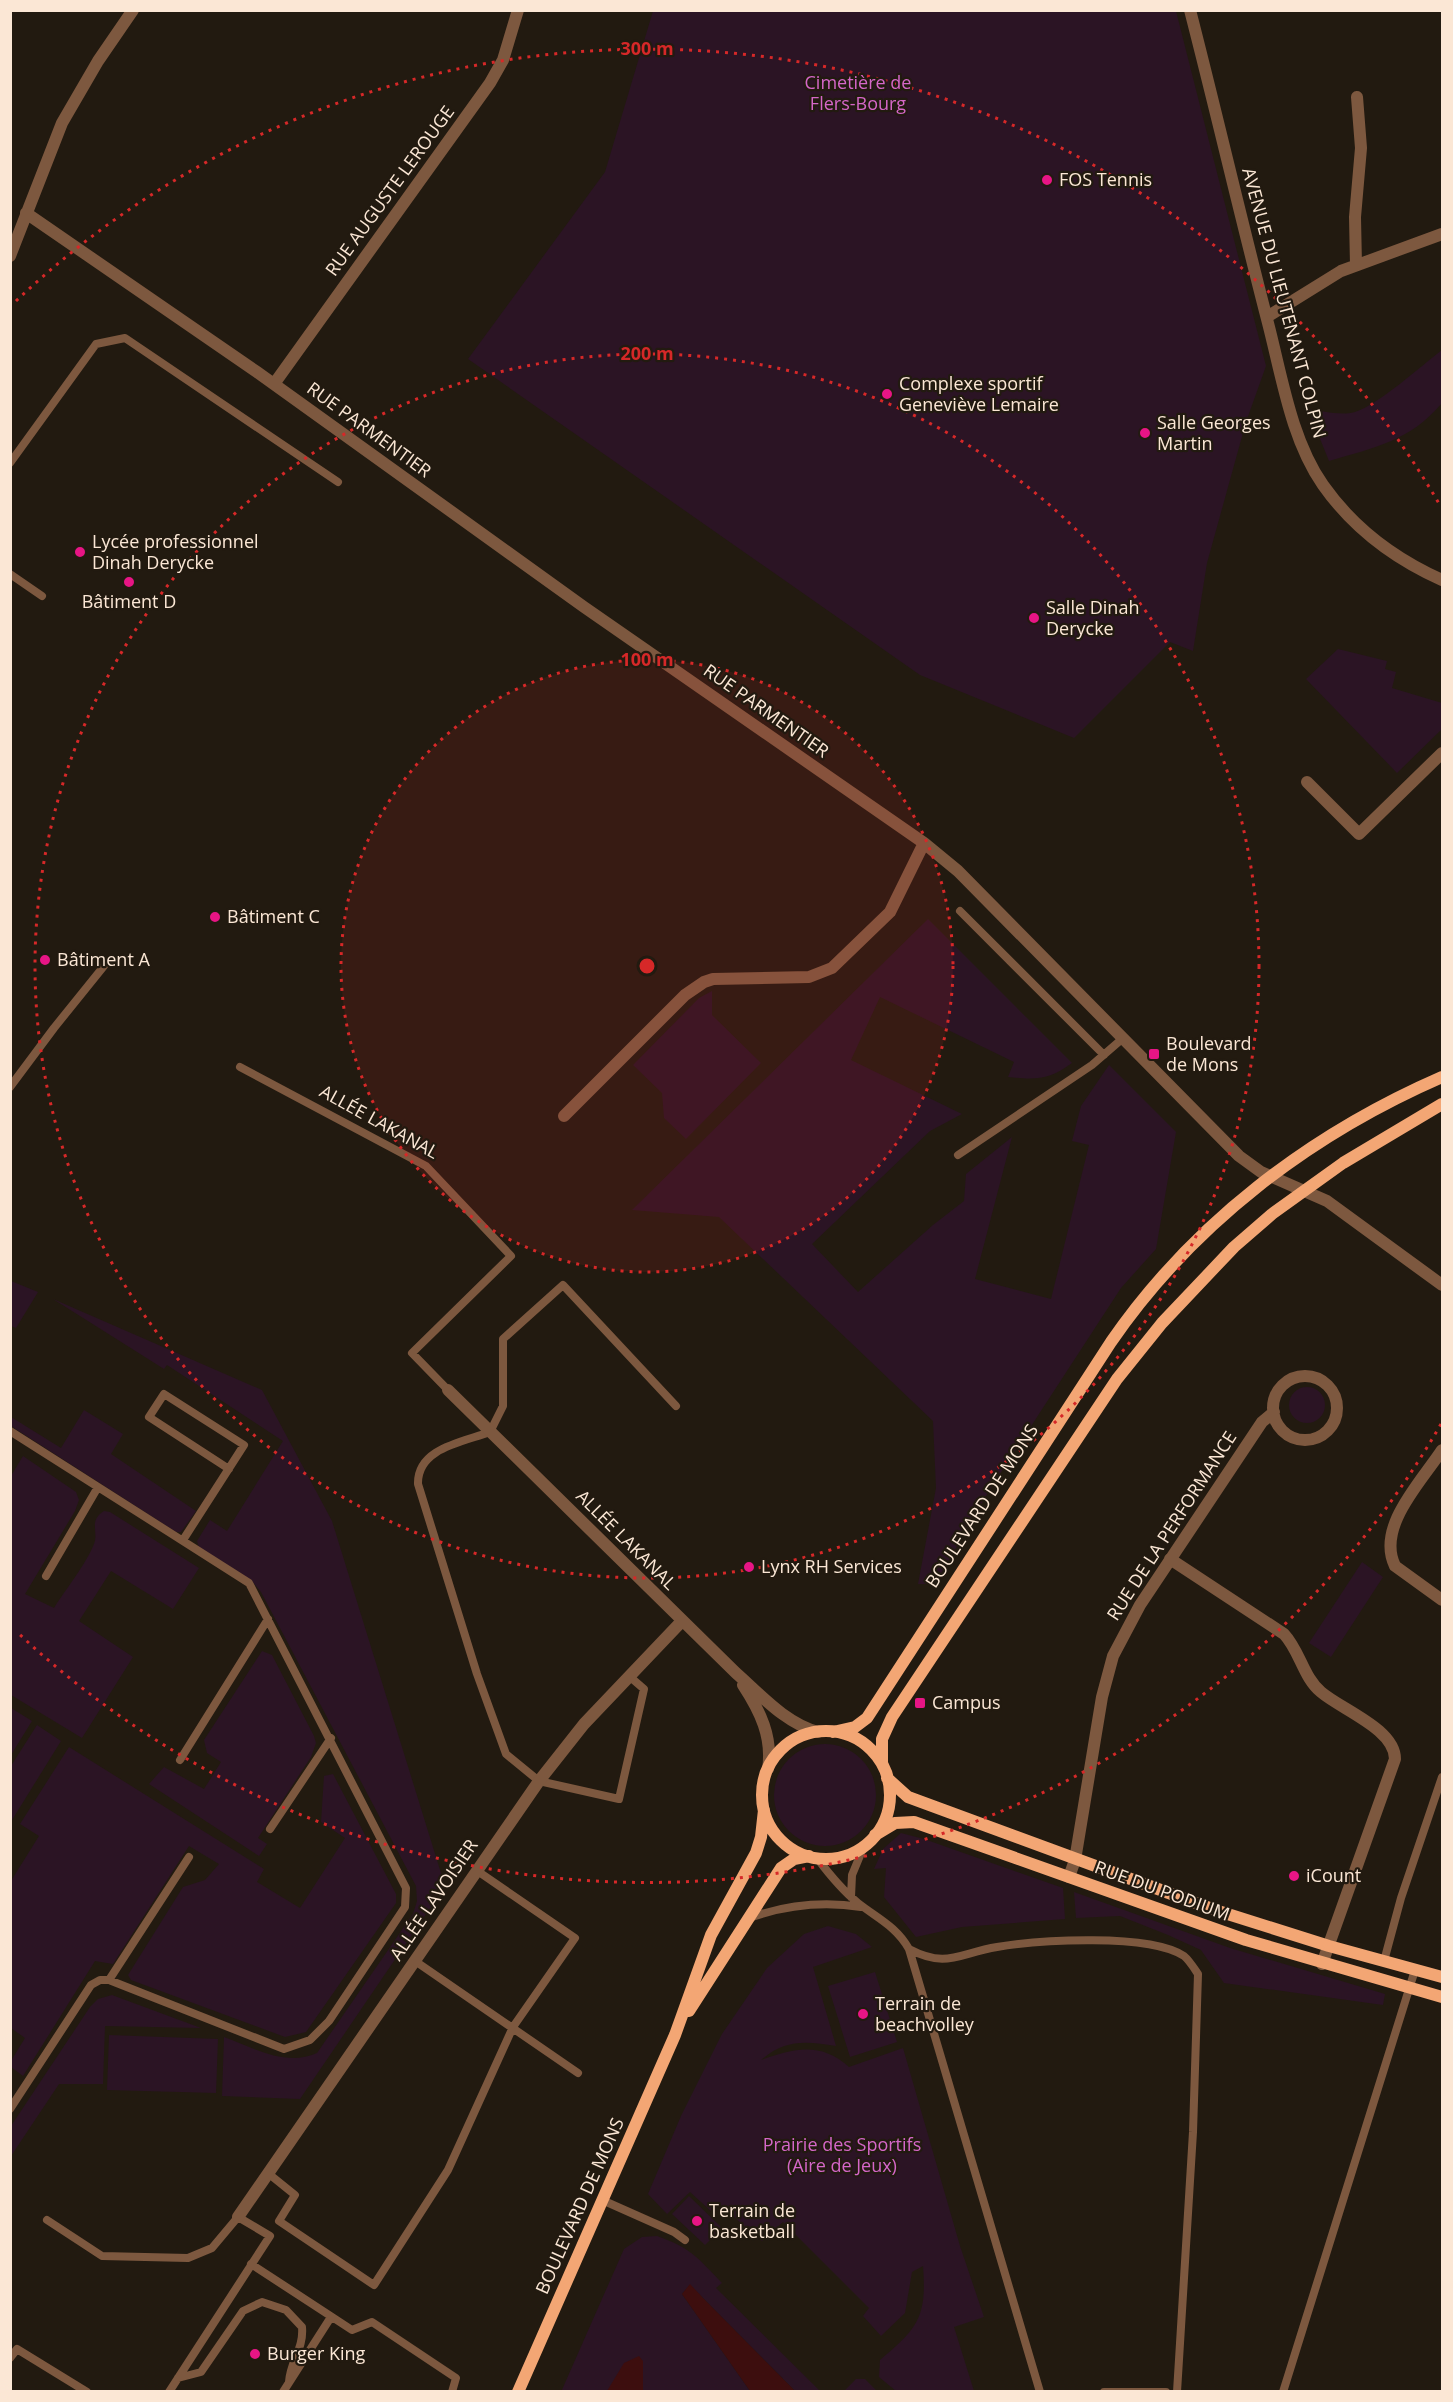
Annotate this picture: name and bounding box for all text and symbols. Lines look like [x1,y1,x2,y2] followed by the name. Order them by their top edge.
[620,36,674,60] text: 300 m
[805,70,911,115] park label: Cimetière de Flers-Bourg
[319,101,459,280] street label: RUE AUGUSTE LEROUGE
[1237,165,1333,441] street label: AVENUE DU LIEUTENANT COLPIN
[1059,167,1152,191] place label: FOS Tennis
[1040,173,1054,187] marker: FOS Tennis
[620,341,674,365] text: 200 m
[899,371,1059,416] place label: Complexe sportif Geneviève Lemaire
[303,376,437,482] street label: RUE PARMENTIER
[880,387,894,401] marker: Complexe sportif Geneviève Lemaire
[1157,410,1271,455] place label: Salle Georges Martin
[1138,426,1152,440] marker: Salle Georges Martin
[92,529,259,574] place label: Lycée professionnel Dinah Derycke
[73,545,87,559] marker: Lycée professionnel Dinah Derycke
[122,575,136,589] marker: Bâtiment D
[82,589,176,613] place label: Bâtiment D
[1046,595,1139,640] place label: Salle Dinah Derycke
[1027,611,1041,625] marker: Salle Dinah Derycke
[620,647,674,671] text: 100 m
[699,658,834,762] street label: RUE PARMENTIER
[227,904,320,928] place label: Bâtiment C
[208,910,222,924] marker: Bâtiment C
[57,947,150,971] place label: Bâtiment A
[38,953,52,967] marker: Bâtiment A
[637,956,657,976] centre of rings
[1166,1031,1252,1076] place label: Boulevard de Mons
[1147,1047,1161,1061] marker: Boulevard de Mons
[316,1079,443,1164] street label: ALLÉE LAKANAL
[919,1419,1043,1592] street label: BOULEVARD DE MONS
[1101,1426,1241,1625] street label: RUE DE LA PERFORMANCE
[571,1484,682,1595] street label: ALLÉE LAKANAL
[761,1554,902,1578] place label: Lynx RH Services
[742,1560,756,1574] marker: Lynx RH Services
[932,1690,1001,1714] place label: Campus
[913,1696,927,1710] marker: Campus
[384,1834,483,1965] street label: ALLÉE LAVOISIER
[1092,1855,1233,1926] street label: RUE DU PODIUM
[1306,1863,1361,1887] place label: iCount
[1287,1869,1301,1883] marker: iCount
[875,1991,975,2036] place label: Terrain de beachvolley
[856,2007,870,2021] marker: Terrain de beachvolley
[529,2114,629,2297] street label: BOULEVARD DE MONS
[763,2132,921,2177] park label: Prairie des Sportifs (Aire de Jeux)
[709,2198,795,2243] place label: Terrain de basketball
[690,2214,704,2228] marker: Terrain de basketball
[267,2341,366,2365] place label: Burger King
[248,2347,262,2361] marker: Burger King

